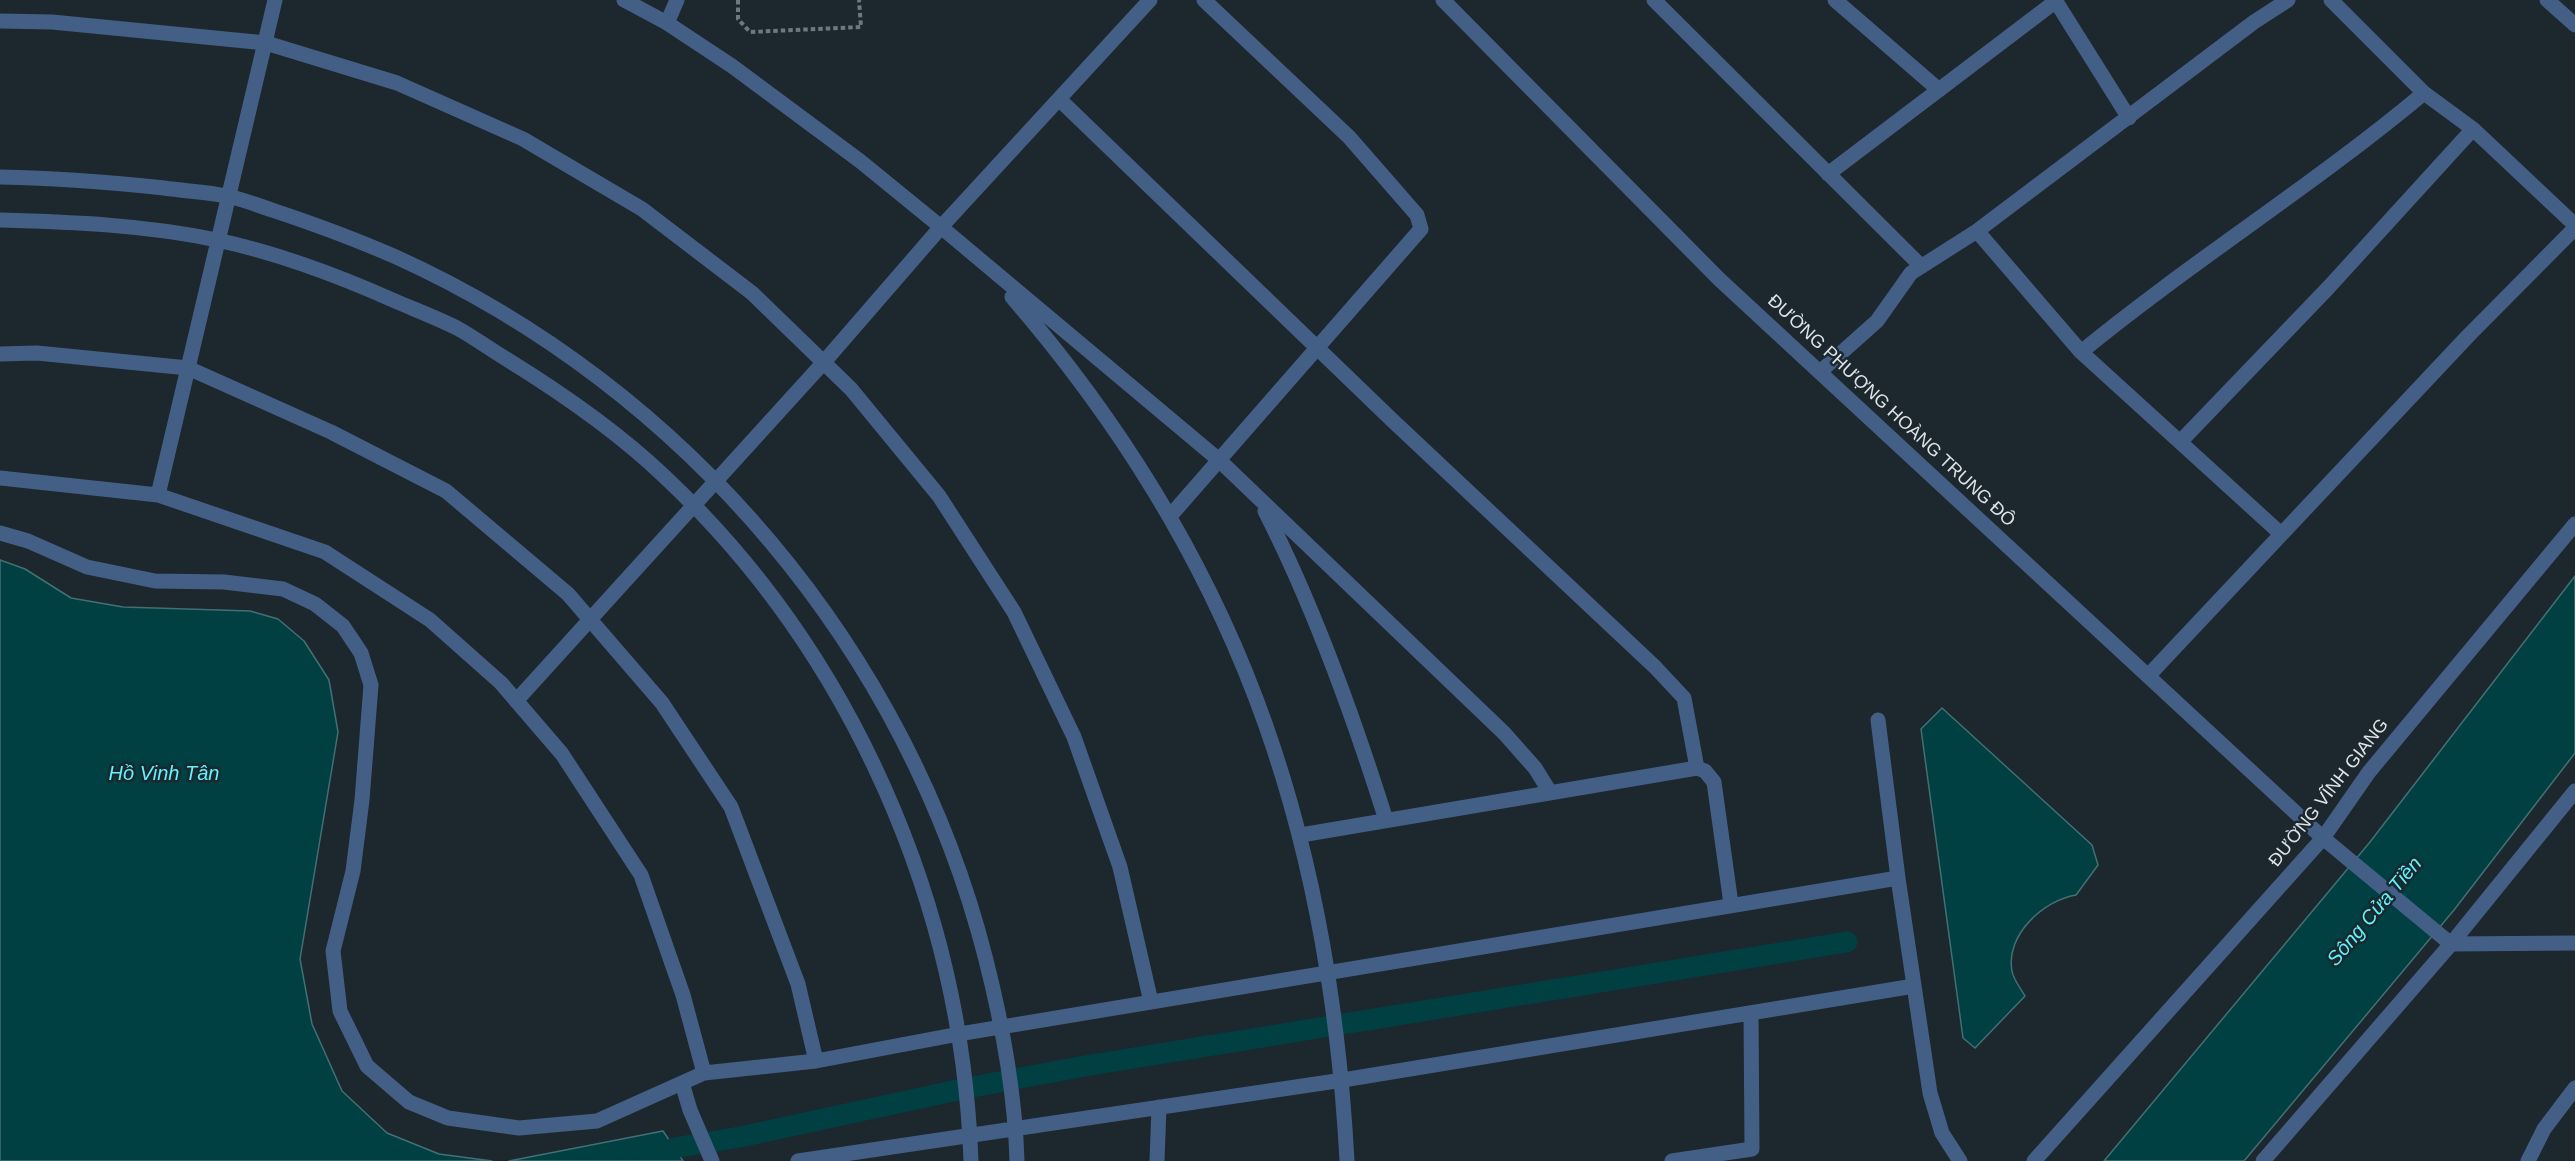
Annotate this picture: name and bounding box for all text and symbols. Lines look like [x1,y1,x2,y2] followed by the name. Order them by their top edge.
[1763,290,2019,532] street label: ĐƯỜNG PHƯỢNG HOÀNG TRUNG ĐÔ
[2265,715,2393,871] street label: ĐƯỜNG VĨNH GIANG
[109,762,219,786] water label: Hồ Vinh Tân
[2322,853,2428,971] water label: Sông Cửa Tiền

